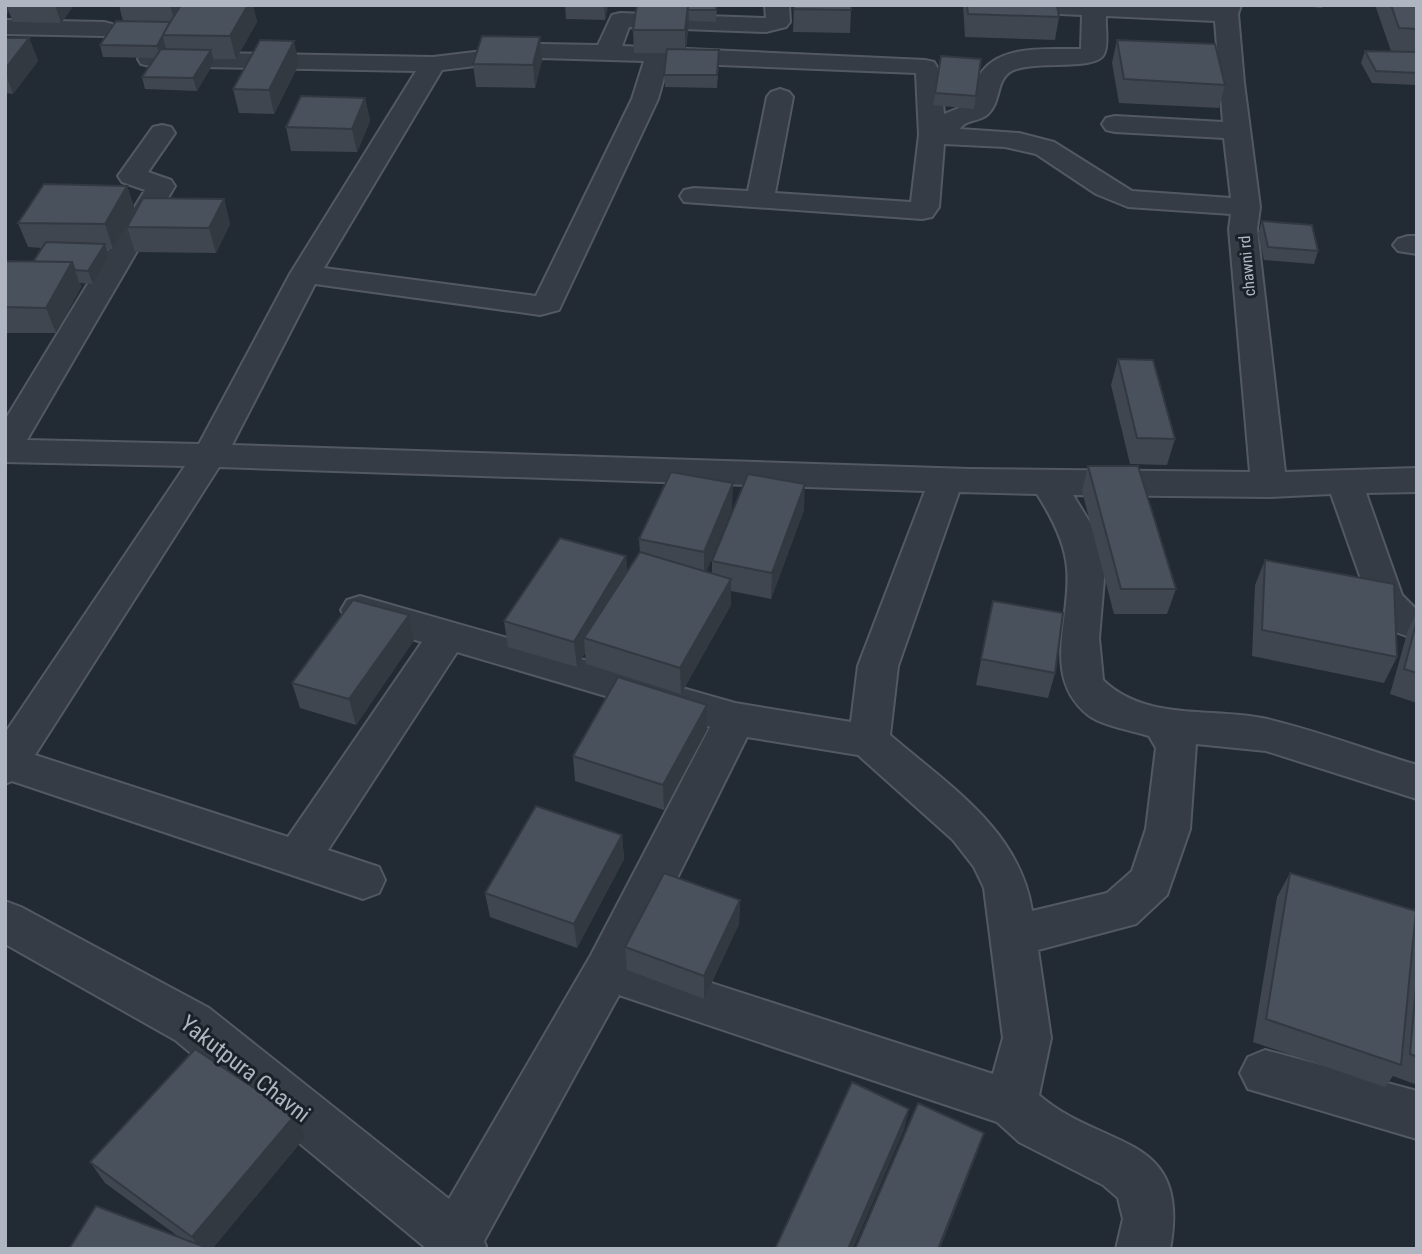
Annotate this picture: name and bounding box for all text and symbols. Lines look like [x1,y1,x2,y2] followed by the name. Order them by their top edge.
[1235,235,1259,297] street label: chawni rd
[175,1010,315,1128] street label: Yakutpura Chavni

